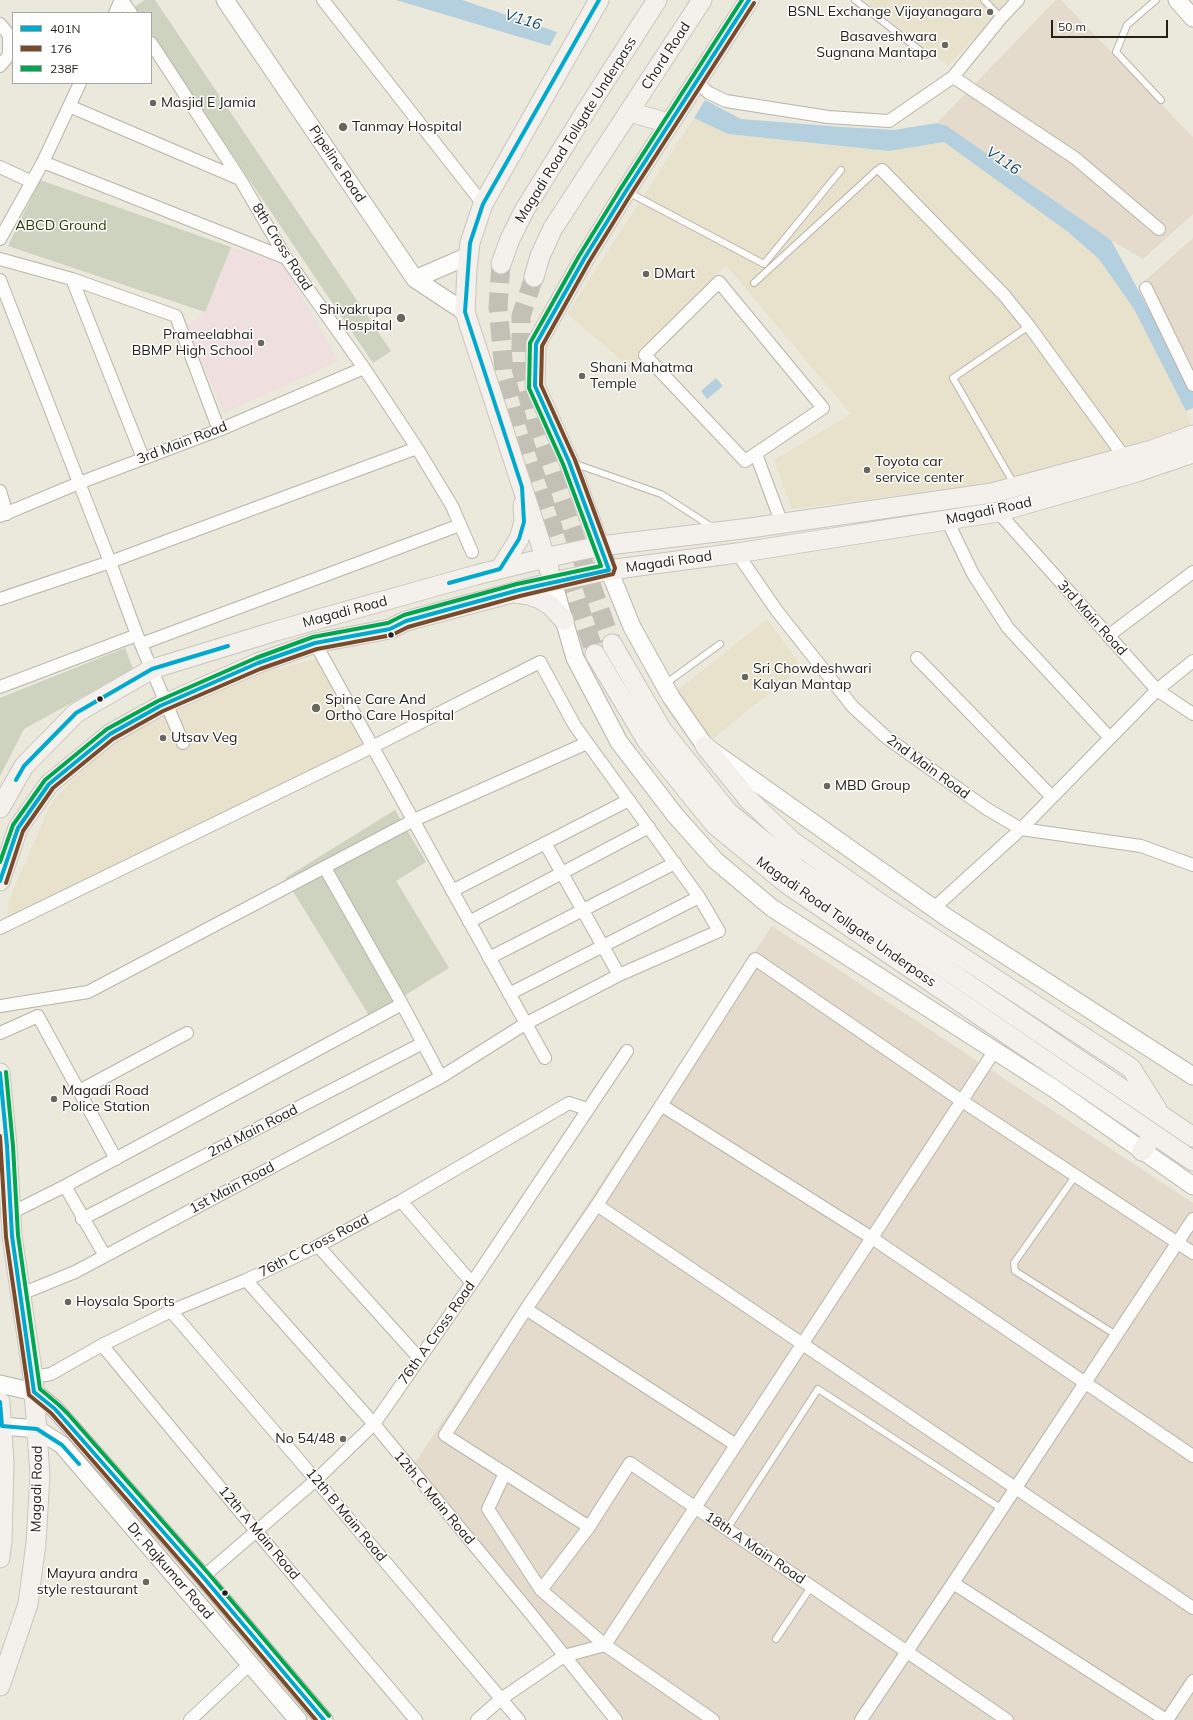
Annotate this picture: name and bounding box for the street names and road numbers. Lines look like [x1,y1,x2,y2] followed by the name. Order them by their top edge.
[638,19,694,93] street label: Chord Road
[512,34,640,226] street label: Magadi Road Tollgate Underpass
[305,122,369,206] street label: Pipeline Road
[248,200,316,294] street label: 8th Cross Road
[134,418,230,468] street label: 3rd Main Road
[945,494,1033,528] street label: Magadi Road
[625,548,713,576] street label: Magadi Road
[1054,577,1130,659] street label: 3rd Main Road
[301,593,389,631] street label: Magadi Road
[883,731,973,803] street label: 2nd Main Road
[753,853,939,991] street label: Magadi Road Tollgate Underpass
[205,1101,301,1161] street label: 2nd Main Road
[187,1159,277,1217] street label: 1st Main Road
[256,1211,372,1281] street label: 76th C Cross Road
[395,1278,479,1388] street label: 76th A Cross Road
[28,1445,46,1533] street label: Magadi Road
[390,1448,478,1548] street label: 12th C Main Road
[302,1465,390,1565] street label: 12th B Main Road
[215,1483,303,1583] street label: 12th A Main Road
[702,1508,808,1588] street label: 18th A Main Road
[123,1519,217,1623] street label: Dr. Rajkumar Road

